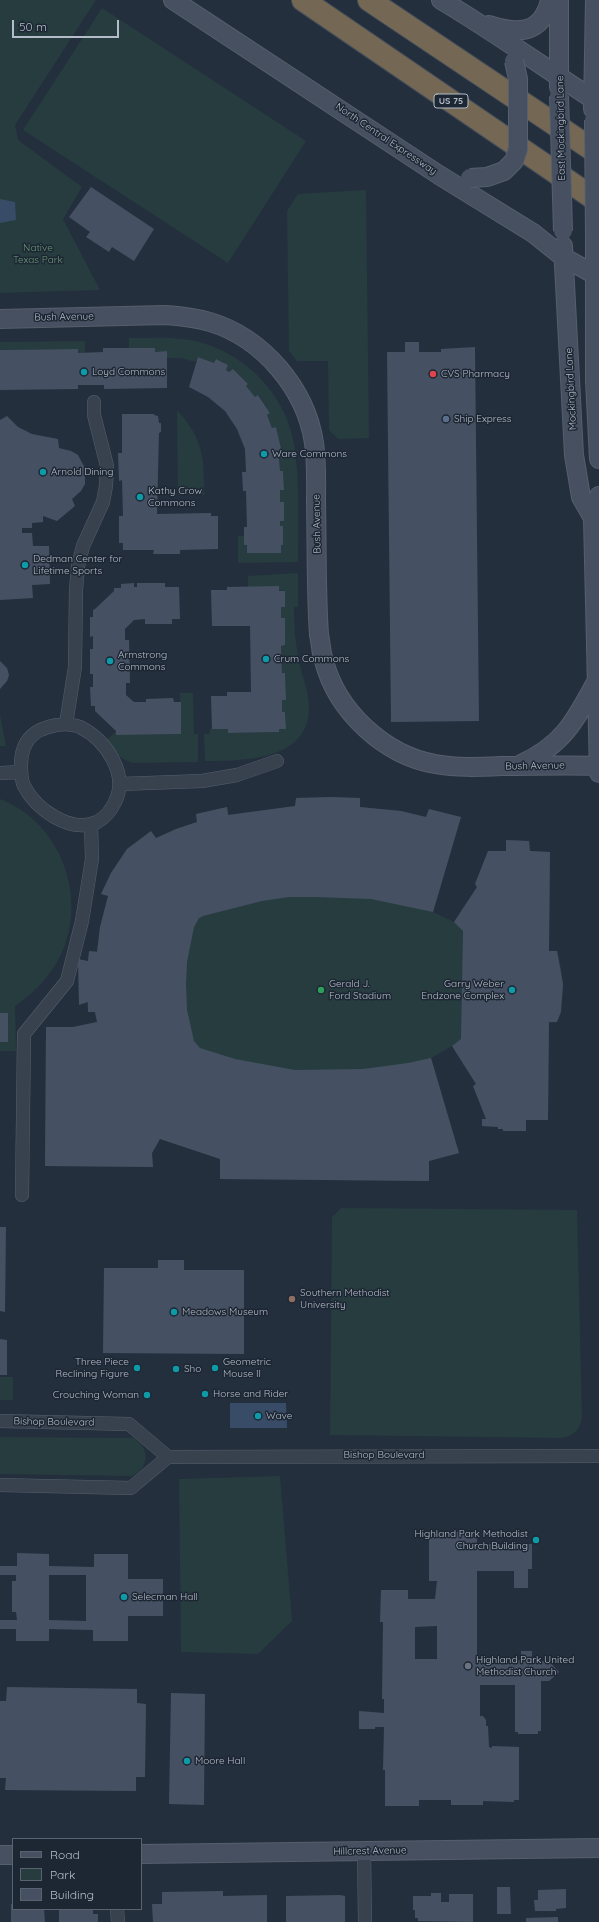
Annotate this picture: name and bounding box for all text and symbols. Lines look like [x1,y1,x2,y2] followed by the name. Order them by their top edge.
[14,12,121,38] scale bar
[19,19,47,34] text: 50 m
[554,75,568,181] street label: East Mockingbird Lane
[434,94,468,108] road number: US 75
[333,101,439,177] street label: North Central Expressway
[13,242,63,266] park label: Native Texas Park
[34,310,94,324] street label: Bush Avenue
[563,348,579,430] street label: Mockingbird Lane
[92,366,165,378] place label: Loyd Commons
[79,367,89,377] marker: Loyd Commons
[441,368,510,380] place label: CVS Pharmacy
[428,369,438,379] marker: CVS Pharmacy
[454,413,511,425] place label: Ship Express
[441,414,451,424] marker: Ship Express
[272,448,347,460] place label: Ware Commons
[259,449,269,459] marker: Ware Commons
[51,466,113,478] place label: Arnold Dining
[38,467,48,477] marker: Arnold Dining
[148,485,202,508] place label: Kathy Crow Commons
[135,492,145,502] marker: Kathy Crow Commons
[310,494,324,554] street label: Bush Avenue
[33,553,122,576] place label: Dedman Center for Lifetime Sports
[20,560,30,570] marker: Dedman Center for Lifetime Sports
[118,649,167,672] place label: Armstrong Commons
[274,653,349,665] place label: Crum Commons
[261,654,271,664] marker: Crum Commons
[105,656,115,666] marker: Armstrong Commons
[505,759,565,773] street label: Bush Avenue
[329,978,391,1002] place label: Gerald J. Ford Stadium
[421,978,504,1002] place label: Garry Weber Endzone Complex
[316,985,326,995] marker: Gerald J. Ford Stadium
[507,985,517,995] marker: Garry Weber Endzone Complex
[300,1287,390,1310] place label: Southern Methodist University
[287,1294,297,1304] marker: Southern Methodist University
[182,1306,268,1318] place label: Meadows Museum
[169,1307,179,1317] marker: Meadows Museum
[55,1356,129,1380] place label: Three Piece Reclining Figure
[223,1356,271,1380] place label: Geometric Mouse II
[132,1363,142,1373] marker: Three Piece Reclining Figure
[184,1363,201,1375] place label: Sho
[210,1363,220,1373] marker: Geometric Mouse II
[171,1364,181,1374] marker: Sho
[213,1388,288,1400] place label: Horse and Rider
[53,1389,139,1401] place label: Crouching Woman
[200,1389,210,1399] marker: Horse and Rider
[142,1390,152,1400] marker: Crouching Woman
[266,1410,292,1422] place label: Wave
[253,1411,263,1421] marker: Wave
[13,1415,95,1429] street label: Bishop Boulevard
[344,1449,424,1461] street label: Bishop Boulevard
[415,1528,528,1552] place label: Highland Park Methodist Church Building
[531,1535,541,1545] marker: Highland Park Methodist Church Building
[132,1591,198,1603] place label: Selecman Hall
[119,1592,129,1602] marker: Selecman Hall
[476,1654,574,1678] place label: Highland Park United Methodist Church
[463,1661,473,1671] marker: Highland Park United Methodist Church
[195,1755,245,1767] place label: Moore Hall
[182,1756,192,1766] marker: Moore Hall
[12,1838,142,1910] legend
[333,1844,407,1858] street label: Hillcrest Avenue
[50,1847,80,1862] text: Road
[50,1867,75,1882] text: Park
[50,1887,94,1902] text: Building

